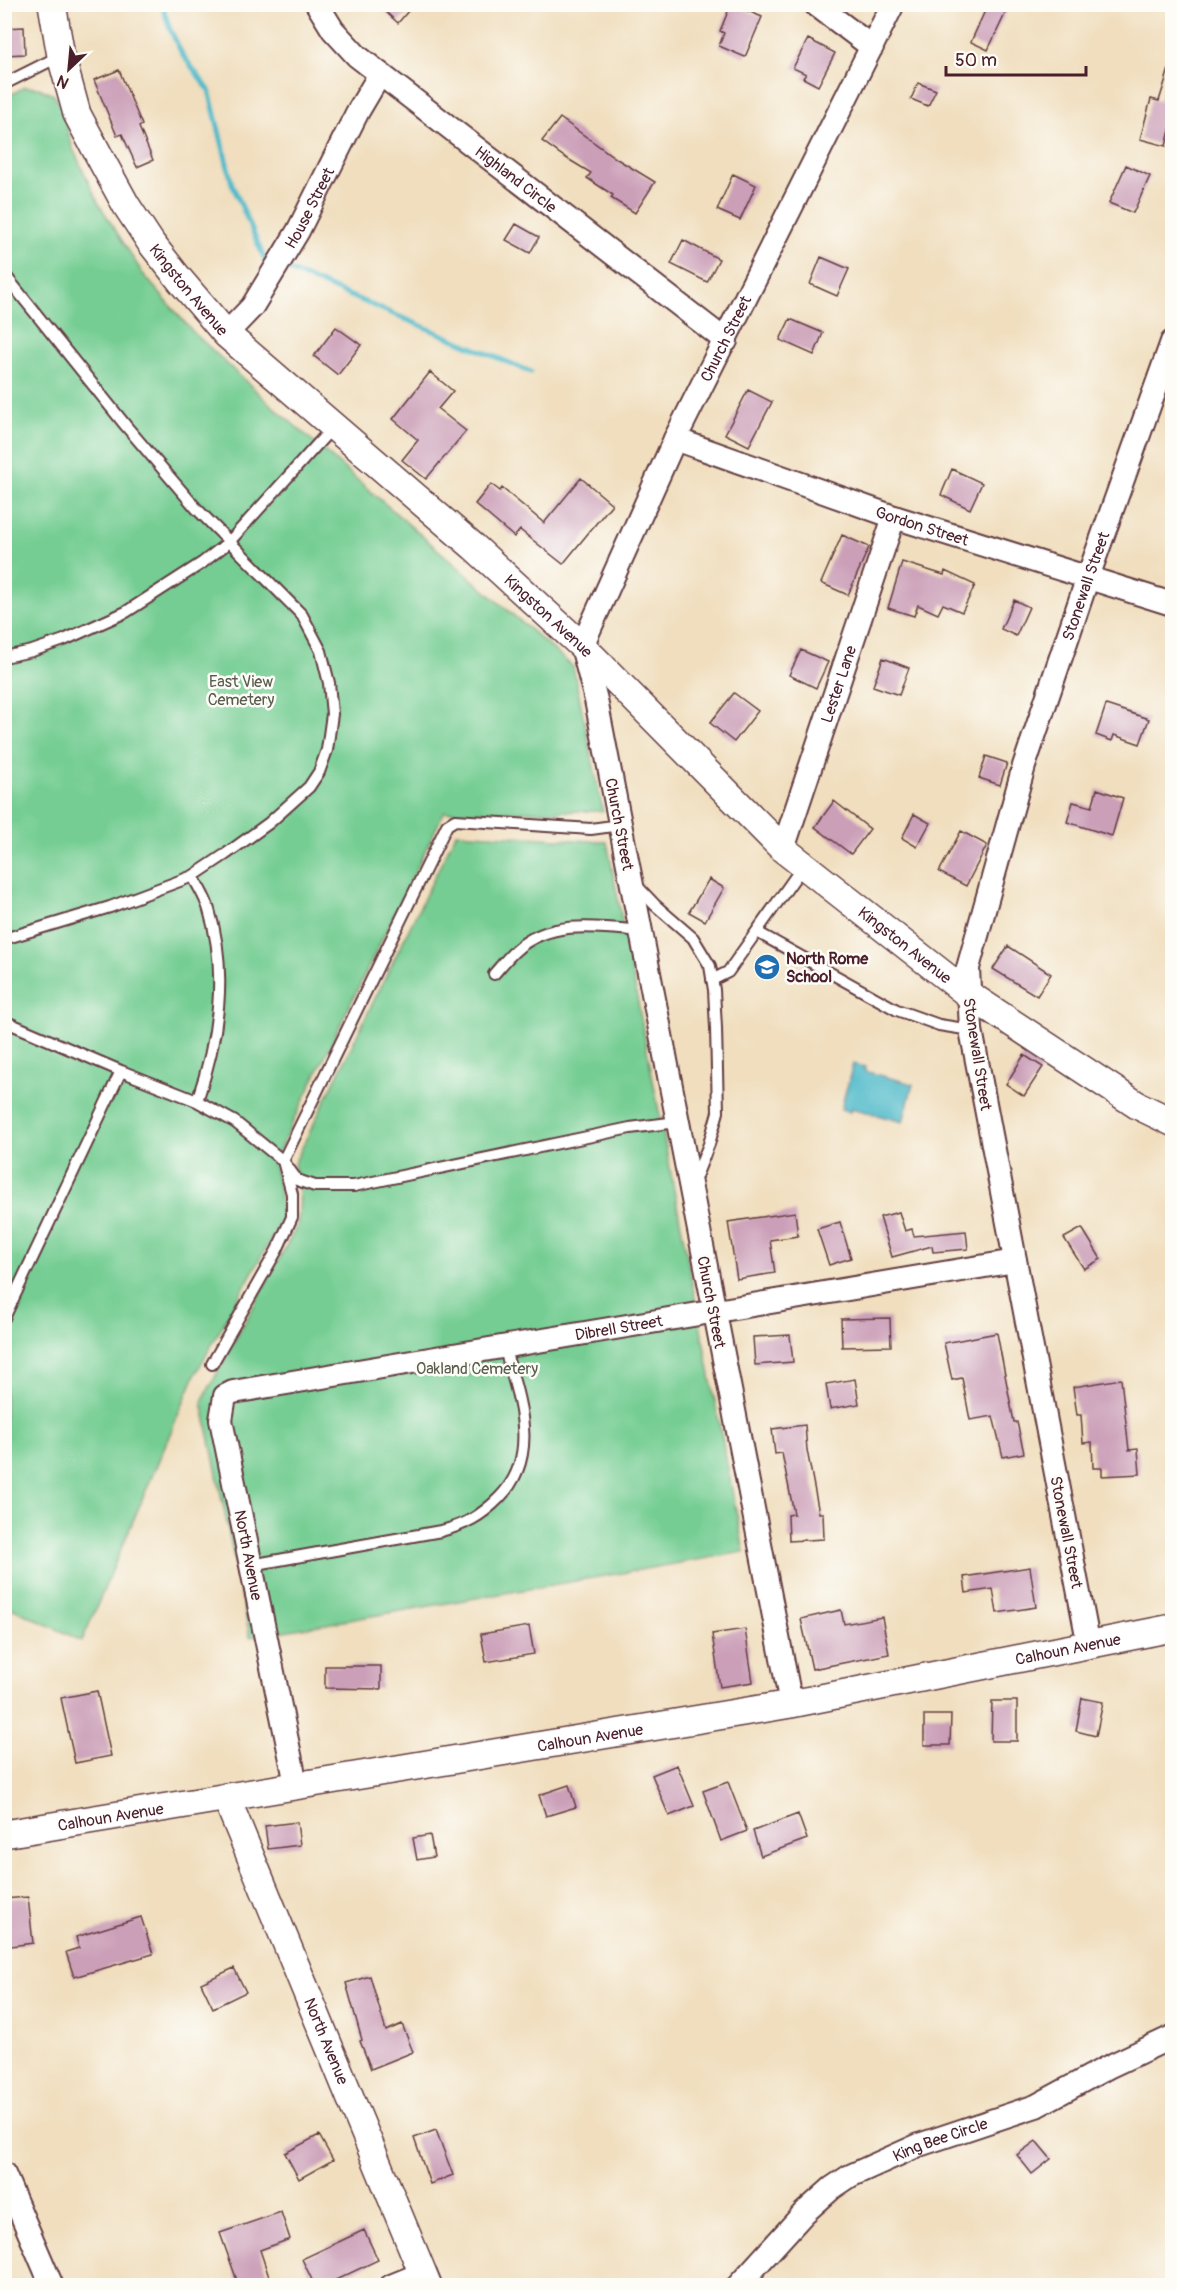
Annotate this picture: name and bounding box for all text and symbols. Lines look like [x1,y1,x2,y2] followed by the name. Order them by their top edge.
[39,39,99,99] north arrow
[946,39,1086,77] scale bar
[955,49,997,72] text: 50 m
[53,70,72,93] text: N
[471,142,561,218] street label: Highland Circle
[281,164,339,253] street label: House Street
[145,240,232,340] street label: Kingston Avenue
[696,292,756,385] street label: Church Street
[873,502,971,551] street label: Gordon Street
[1058,529,1115,643] street label: Stonewall Street
[500,571,597,662] street label: Kingston Avenue
[817,643,861,726] street label: Lester Lane
[208,672,274,710] park label: East View Cemetery
[600,776,638,873] street label: Church Street
[854,903,955,988] street label: Kingston Avenue
[786,949,869,987] place label: North Rome School
[752,952,782,982] school or university icon: North Rome School
[958,996,996,1112] street label: Stonewall Street
[692,1254,730,1351] street label: Church Street
[574,1311,665,1346] street label: Dibrell Street
[416,1359,538,1379] park label: Oakland Cemetery
[1045,1474,1087,1591] street label: Stonewall Street
[229,1508,267,1602] street label: North Avenue
[1014,1629,1123,1670] street label: Calhoun Avenue
[536,1720,645,1757] street label: Calhoun Avenue
[56,1799,165,1836] street label: Calhoun Avenue
[299,1995,353,2088] street label: North Avenue
[890,2114,990,2167] street label: King Bee Circle

